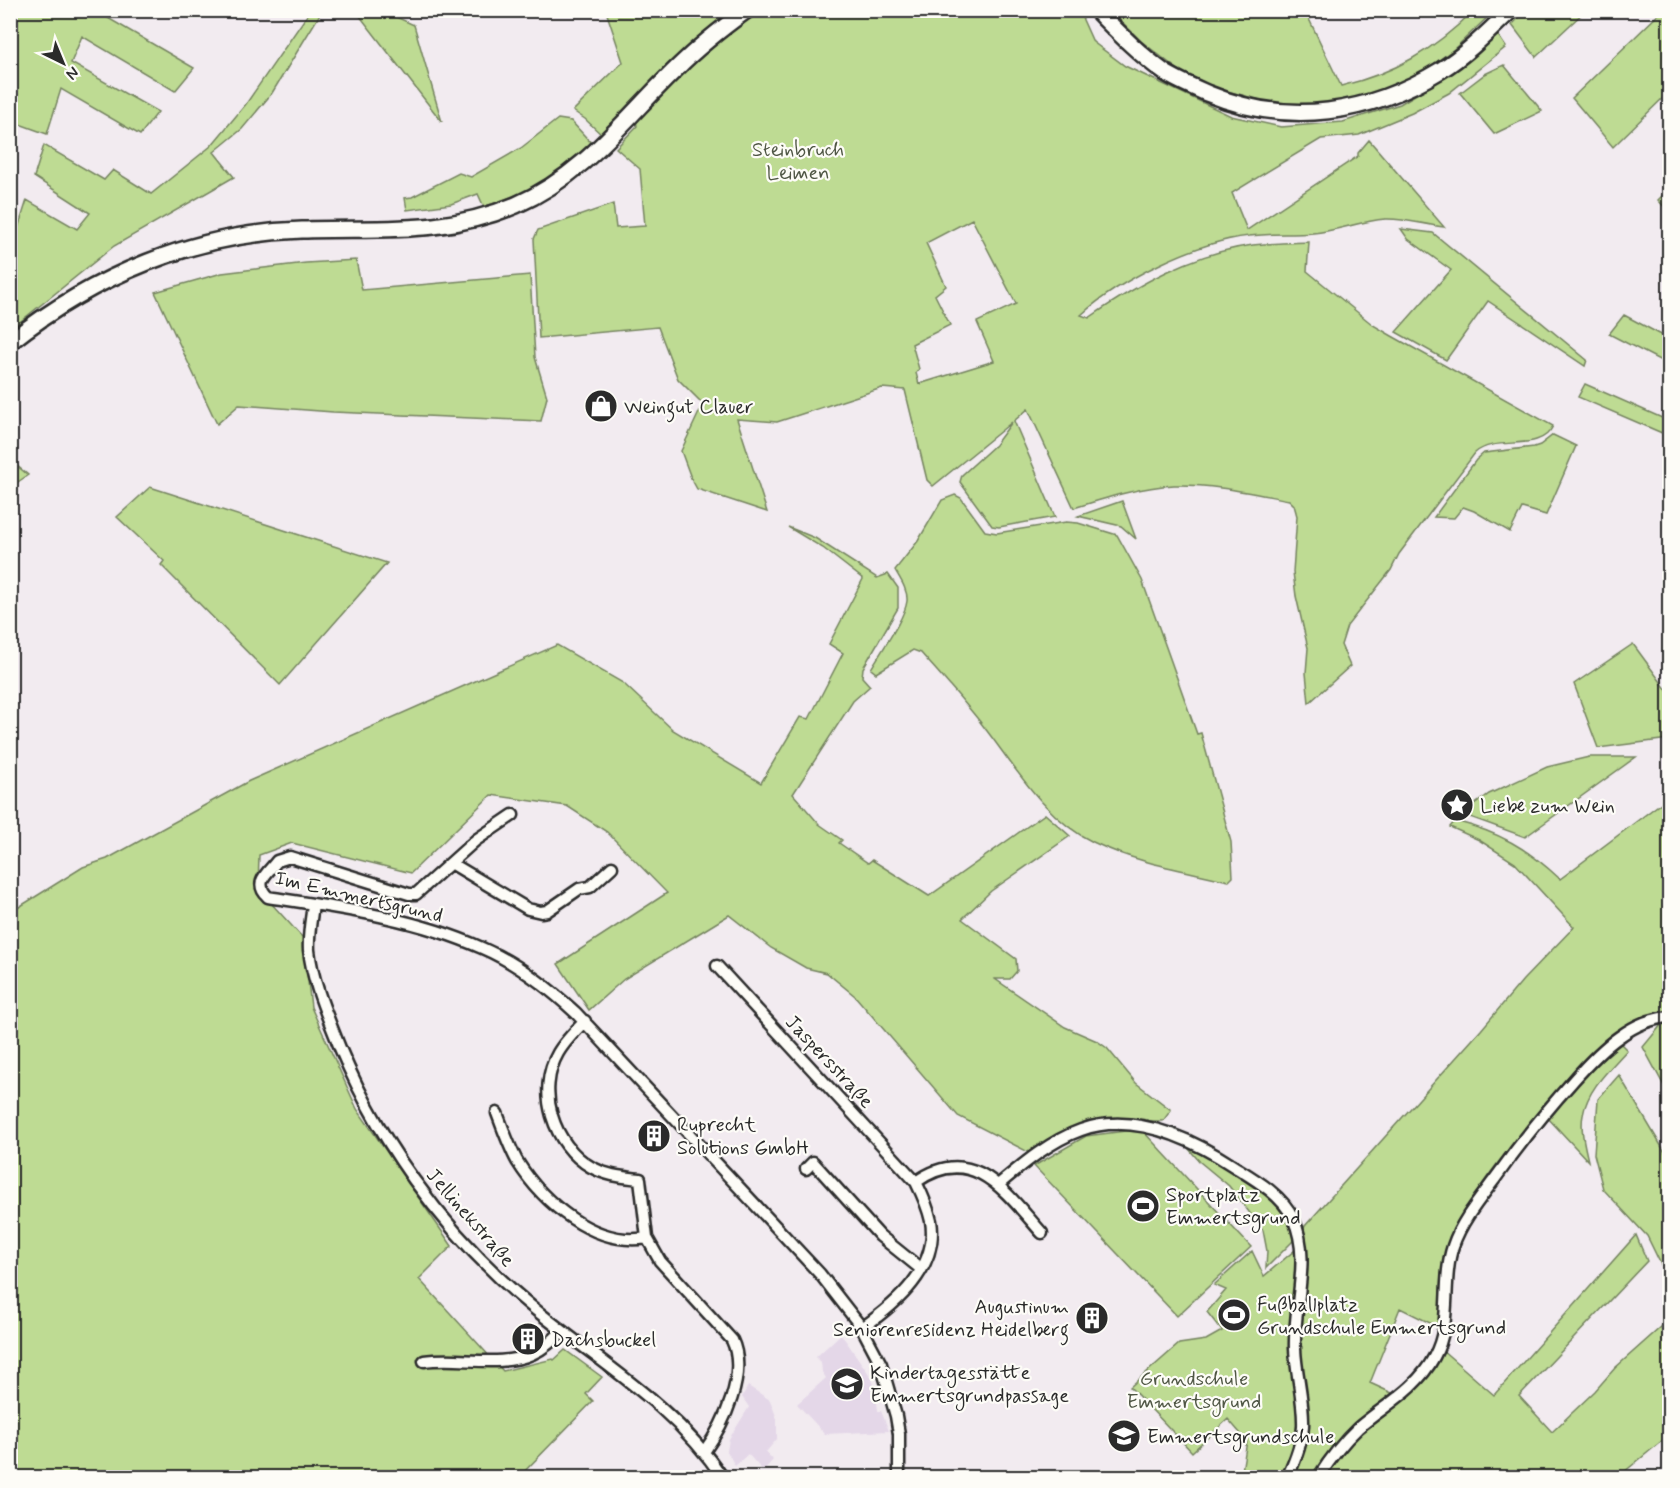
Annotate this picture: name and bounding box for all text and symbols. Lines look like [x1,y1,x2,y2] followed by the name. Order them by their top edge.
[33,33,93,93] north arrow
[61,62,83,84] text: N
[752,137,844,187] park label: Steinbruch Leimen
[583,388,619,424] shop icon: Weingut Clauer
[624,394,753,423] place label: Weingut Clauer
[1439,787,1475,823] place icon: Liebe zum Wein
[1480,793,1615,820] place label: Liebe zum Wein
[272,865,445,930] street label: Im Emmertsgrund
[779,1009,879,1115] street label: Jaspersstraße
[677,1112,809,1162] place label: Ruprecht Solutions GmbH
[636,1118,672,1154] building icon: Ruprecht Solutions GmbH
[419,1163,520,1273] street label: Jellinekstraße
[1166,1182,1301,1233] place label: Sportplatz Emmertsgrund
[1125,1188,1161,1224] sports icon: Sportplatz Emmertsgrund
[1257,1292,1506,1343] place label: Fußballplatz Grundschule Emmertsgrund
[833,1294,1069,1346] place label: Augustinum Seniorenresidenz Heidelberg
[1216,1297,1252,1333] sports icon: Fußballplatz Grundschule Emmertsgrund
[1074,1300,1110,1336] building icon: Augustinum Seniorenresidenz Heidelberg
[510,1321,546,1357] building icon: Dachsbuckel
[551,1327,656,1354] place label: Dachsbuckel
[870,1360,1069,1411] place label: Kindertagesstätte Emmertsgrundpassage
[829,1366,865,1402] school or university icon: Kindertagesstätte Emmertsgrundpassage
[1127,1366,1261,1417] park label: Grundschule Emmertsgrund
[1106,1418,1142,1454] school or university icon: Emmertsgrundschule
[1147,1424,1334,1452] place label: Emmertsgrundschule

